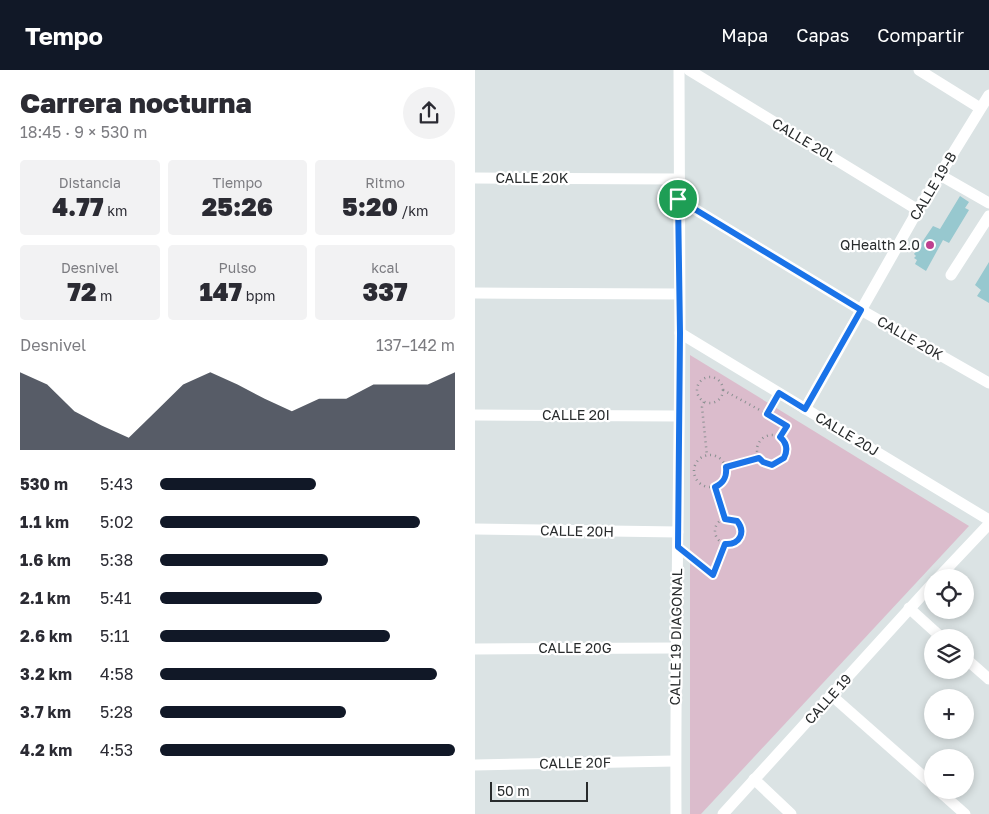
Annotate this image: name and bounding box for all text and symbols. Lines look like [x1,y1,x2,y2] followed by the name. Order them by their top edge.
[25,21,103,50] text: Tempo
[721,24,768,46] text: Mapa
[796,24,849,46] text: Capas
[877,24,964,46] text: Compartir
[20,86,252,119] text: Carrera nocturna
[403,87,455,139] button: share
[769,114,839,165] street label: CALLE 20L
[20,122,147,142] text: 18:45 · 9 × 530 m
[906,149,960,223] street label: CALLE 19-B
[495,169,569,186] street label: CALLE 20K
[59,174,121,191] text: Distancia
[213,174,262,191] text: Tiempo
[365,174,405,191] text: Ritmo
[657,178,699,220] pin
[664,185,692,213] icon: arrive
[52,191,104,222] text: 4.77
[202,191,273,222] text: 25:26
[342,191,398,222] text: 5:20
[104,202,127,219] text: km
[398,202,428,219] text: /km
[840,236,920,253] place label: QHealth 2.0
[924,239,936,251] marker: QHealth 2.0
[61,259,119,276] text: Desnivel
[219,259,256,276] text: Pulso
[371,259,399,276] text: kcal
[67,276,96,307] text: 72
[200,276,242,307] text: 147
[363,276,408,307] text: 337
[96,287,112,304] text: m
[242,287,275,304] text: bpm
[874,312,946,363] street label: CALLE 20K
[20,335,86,355] text: Desnivel
[376,335,455,355] text: 137–142 m
[542,406,610,423] street label: CALLE 20I
[812,408,882,459] street label: CALLE 20J
[20,474,68,494] text: 530 m
[100,474,133,494] text: 5:43
[20,512,69,532] text: 1.1 km
[100,512,133,532] text: 5:02
[540,521,614,540] street label: CALLE 20H
[20,550,71,570] text: 1.6 km
[100,550,133,570] text: 5:38
[666,568,685,706] street label: CALLE 19 DIAGONAL
[924,569,974,799] map controls
[924,569,974,619] button: locate
[20,588,70,608] text: 2.1 km
[100,588,132,608] text: 5:41
[20,626,72,646] text: 2.6 km
[100,626,130,646] text: 5:11
[924,629,974,679] button: layers
[538,639,612,656] street label: CALLE 20G
[20,664,72,684] text: 3.2 km
[100,664,134,684] text: 4:58
[801,670,855,727] street label: CALLE 19
[924,689,974,739] button: +
[20,702,71,722] text: 3.7 km
[100,702,133,722] text: 5:28
[20,740,72,760] text: 4.2 km
[100,740,133,760] text: 4:53
[924,749,974,799] button: −
[539,753,611,772] street label: CALLE 20F
[490,779,587,802] scale bar
[497,782,530,799] text: 50 m

